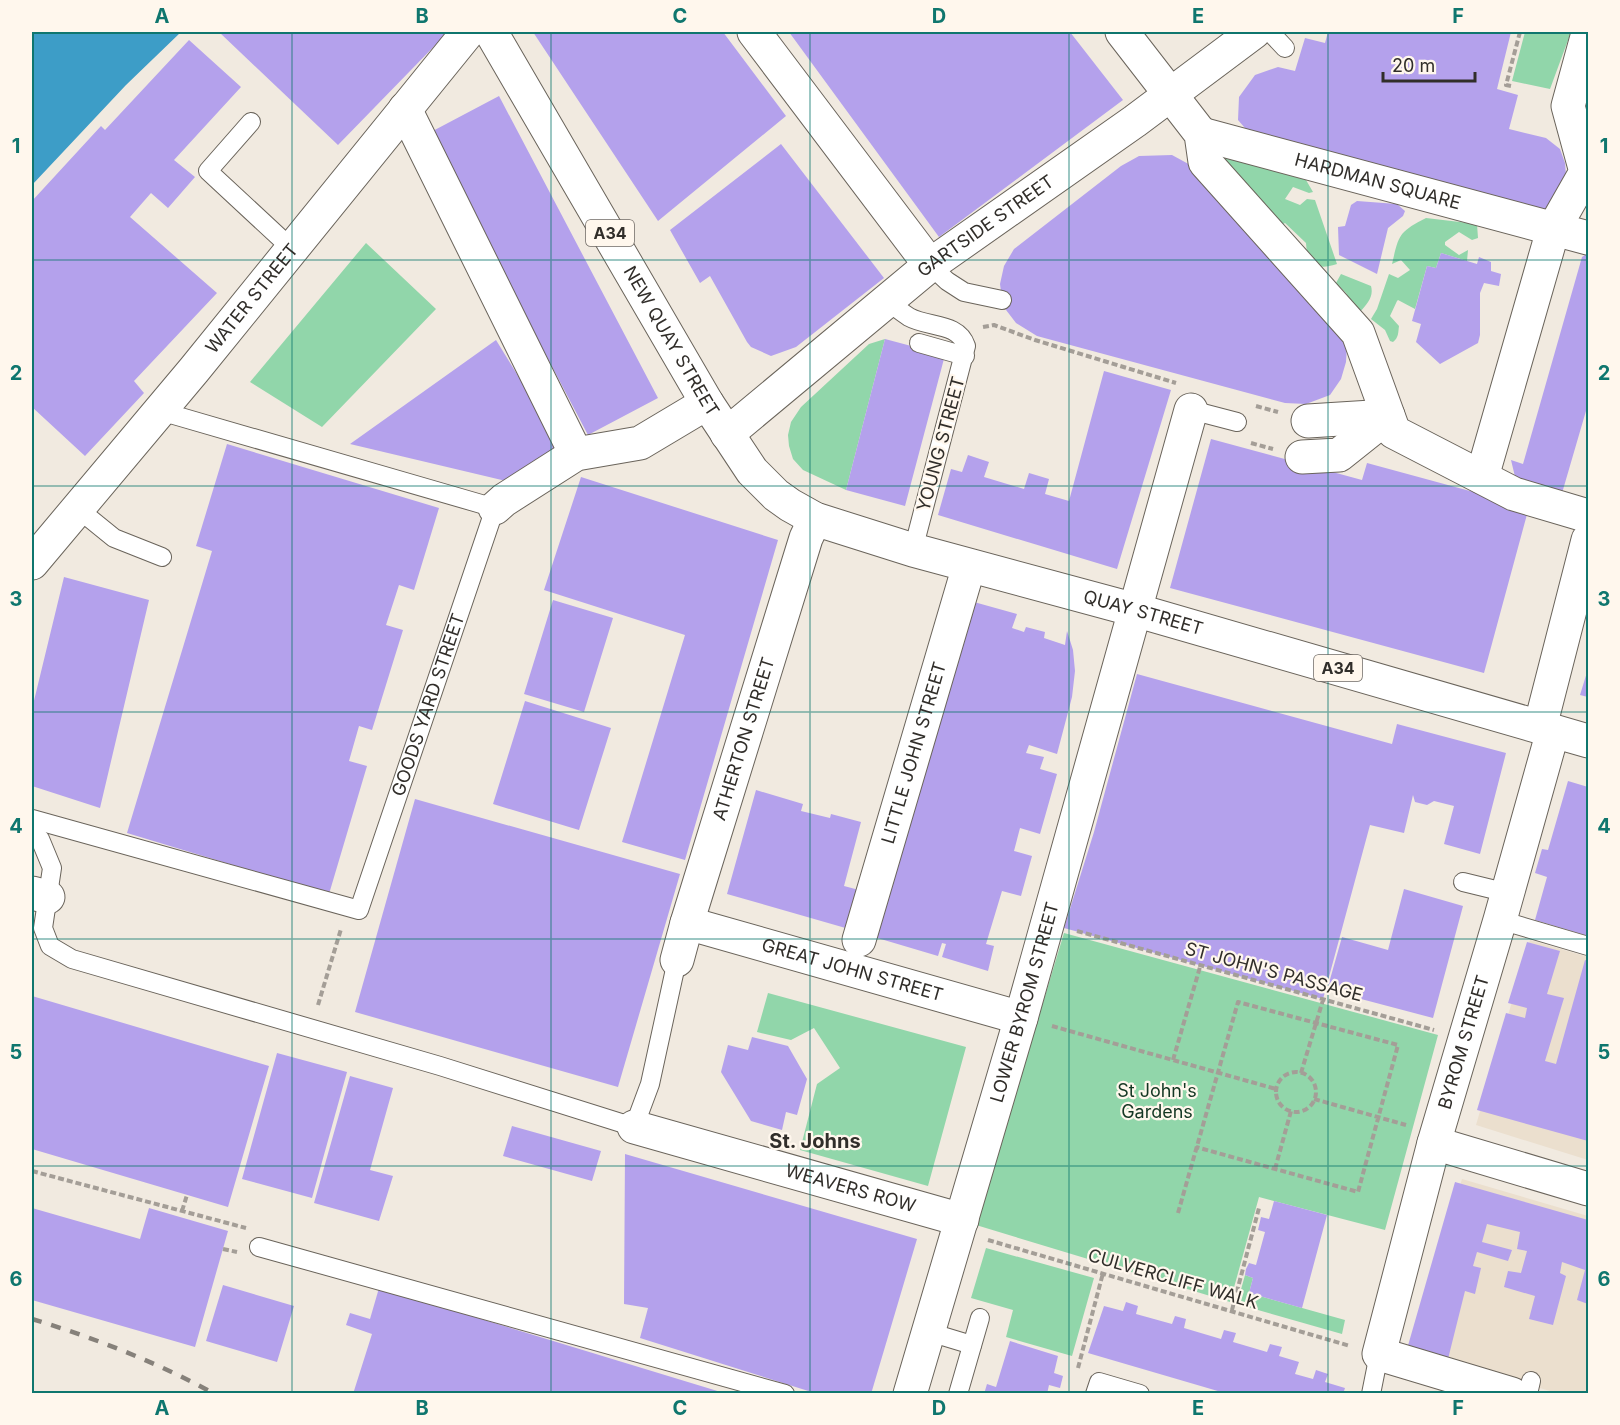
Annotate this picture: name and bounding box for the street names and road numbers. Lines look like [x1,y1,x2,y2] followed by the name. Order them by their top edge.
[1293,149,1463,213] street label: HARDMAN SQUARE
[913,170,1058,281] street label: GARTSIDE STREET
[586,220,634,246] road number: A34
[201,239,302,357] street label: WATER STREET
[620,262,724,420] street label: NEW QUAY STREET
[912,374,969,514] street label: YOUNG STREET
[1081,586,1206,639] street label: QUAY STREET
[387,611,469,799] street label: GOODS YARD STREET
[708,655,779,823] street label: ATHERTON STREET
[1314,655,1362,681] road number: A34
[877,659,950,846] street label: LITTLE JOHN STREET
[986,900,1063,1105] street label: LOWER BYROM STREET
[759,934,946,1005] street label: GREAT JOHN STREET
[1183,938,1365,1005] street label: ST JOHN'S PASSAGE
[1434,973,1493,1112] street label: BYROM STREET
[783,1159,918,1216] street label: WEAVERS ROW
[1086,1244,1261,1313] street label: CULVERCLIFF WALK

